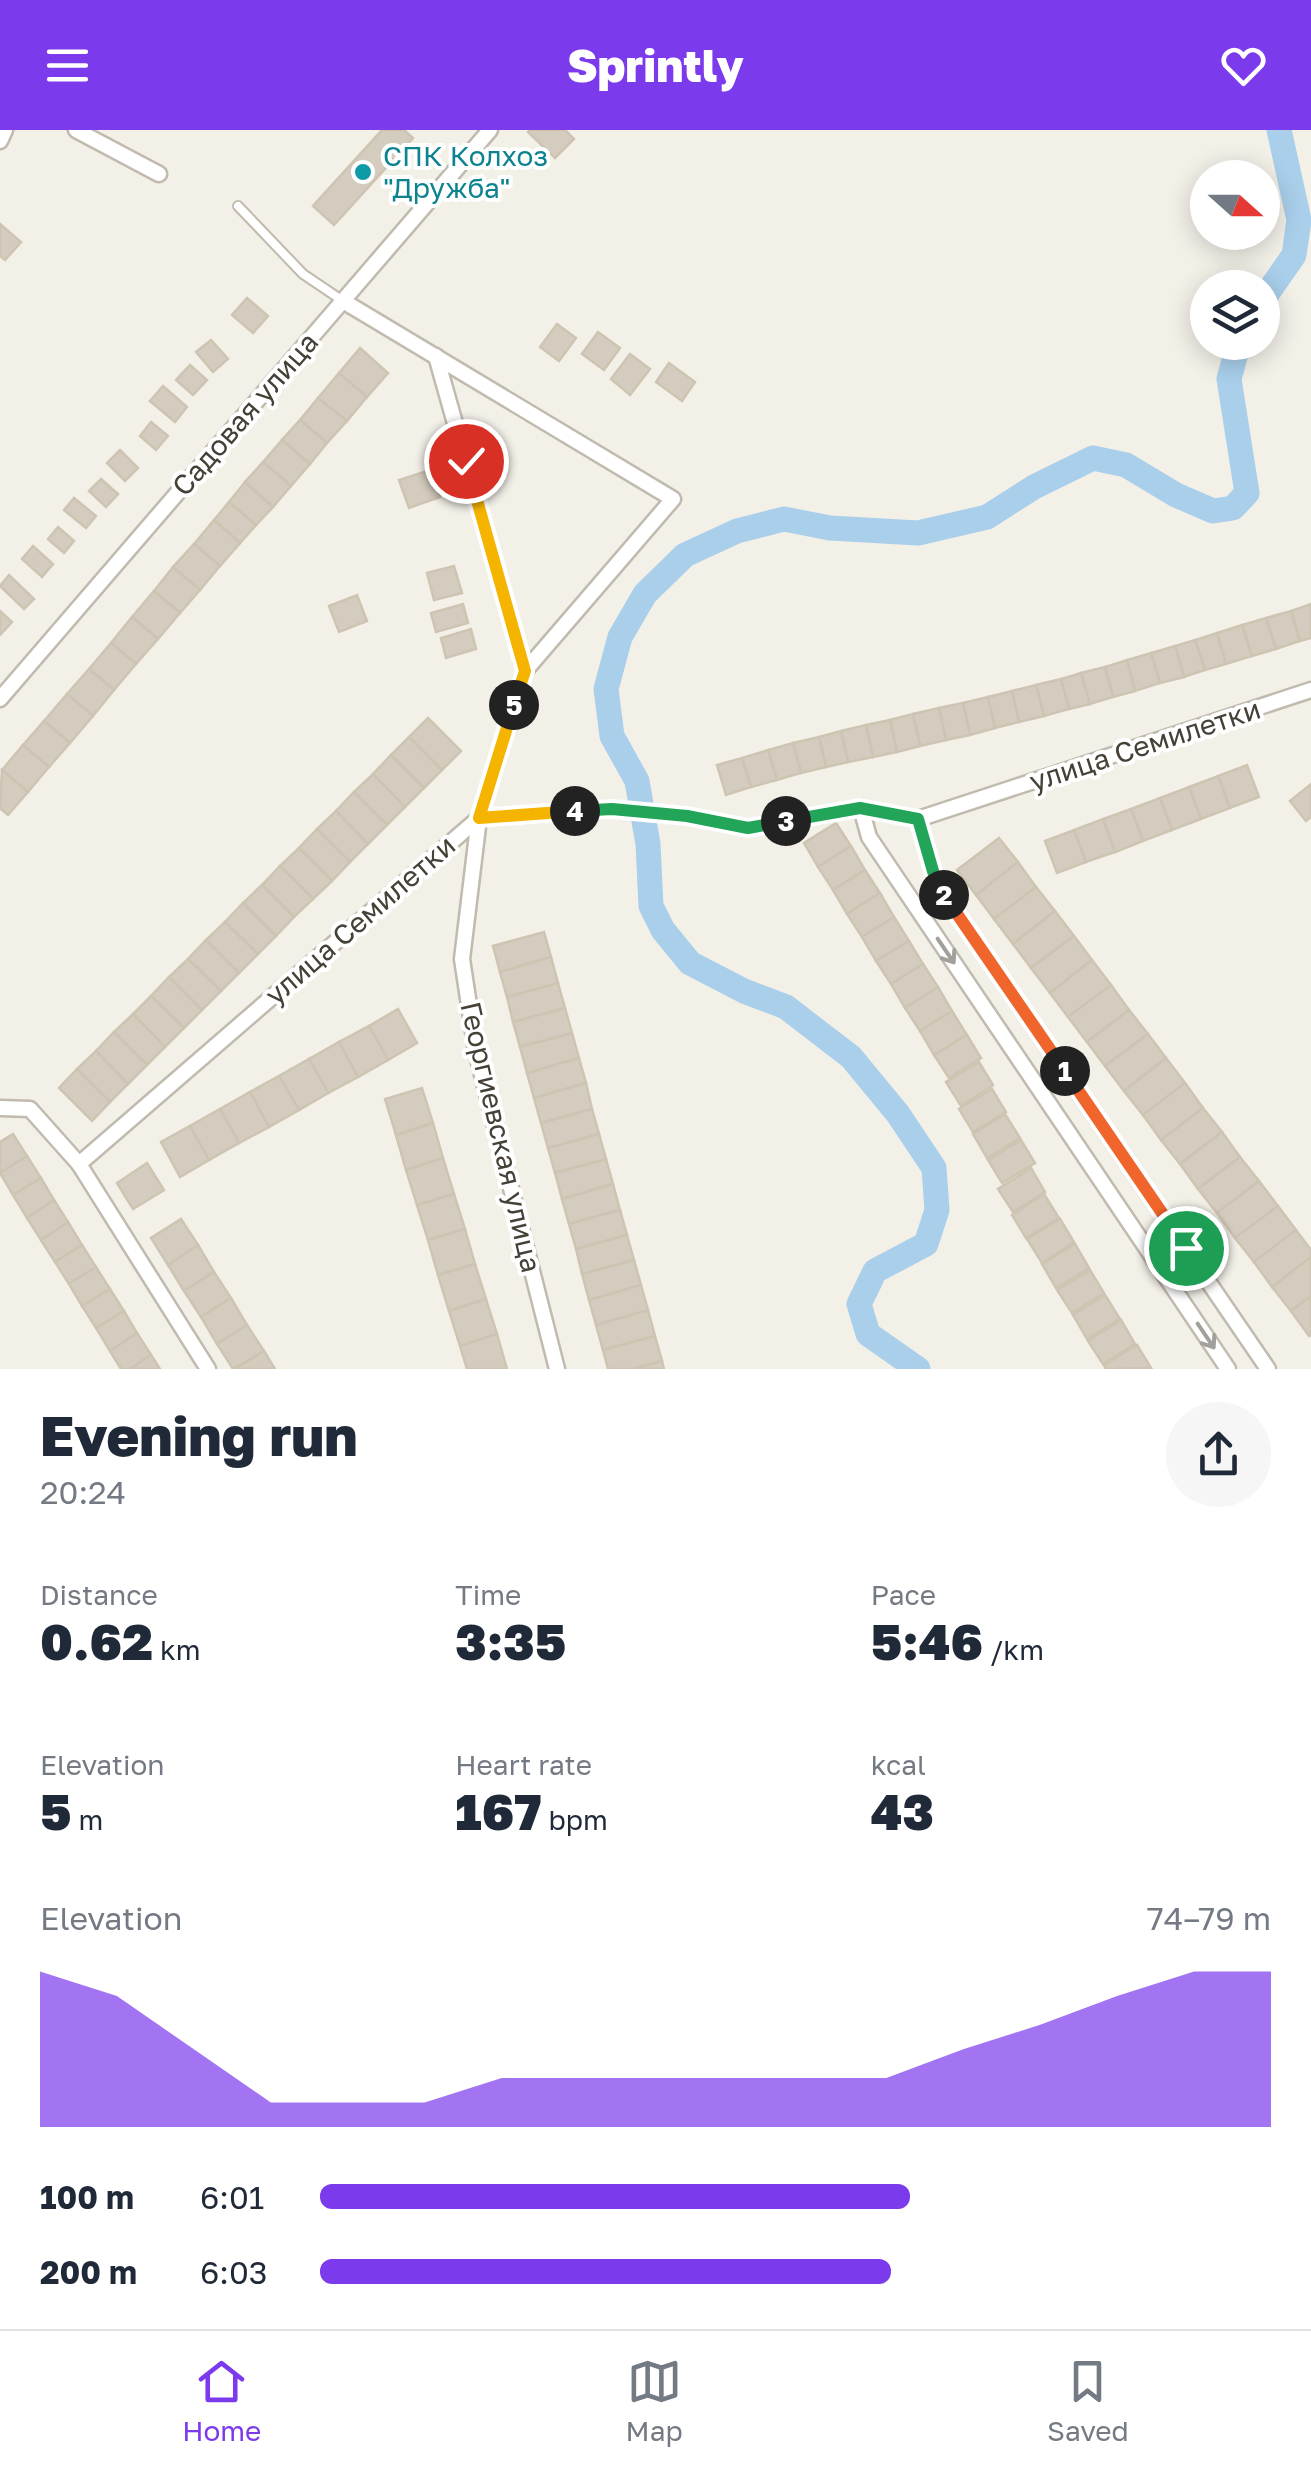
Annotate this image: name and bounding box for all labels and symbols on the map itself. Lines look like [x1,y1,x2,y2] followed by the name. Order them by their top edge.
[383,139,548,204] place label: СПК Колхоз "Дружба"
[1190,160,1280,250] north arrow
[352,161,374,183] marker: СПК Колхоз "Дружба"
[165,325,324,502] street label: Садовая улица
[424,419,509,504] pin
[489,680,539,730] pin: 5
[1025,692,1264,797] street label: улица Семилетки
[550,786,600,836] pin: 4
[761,796,811,846] pin: 3
[258,828,461,1011] street label: улица Семилетки
[919,870,969,920] pin: 2
[935,936,956,964] one-way arrow
[454,998,549,1275] street label: Георгиевская улица
[1040,1046,1090,1096] pin: 1
[1144,1206,1229,1291] pin
[1195,1322,1216,1350] one-way arrow

